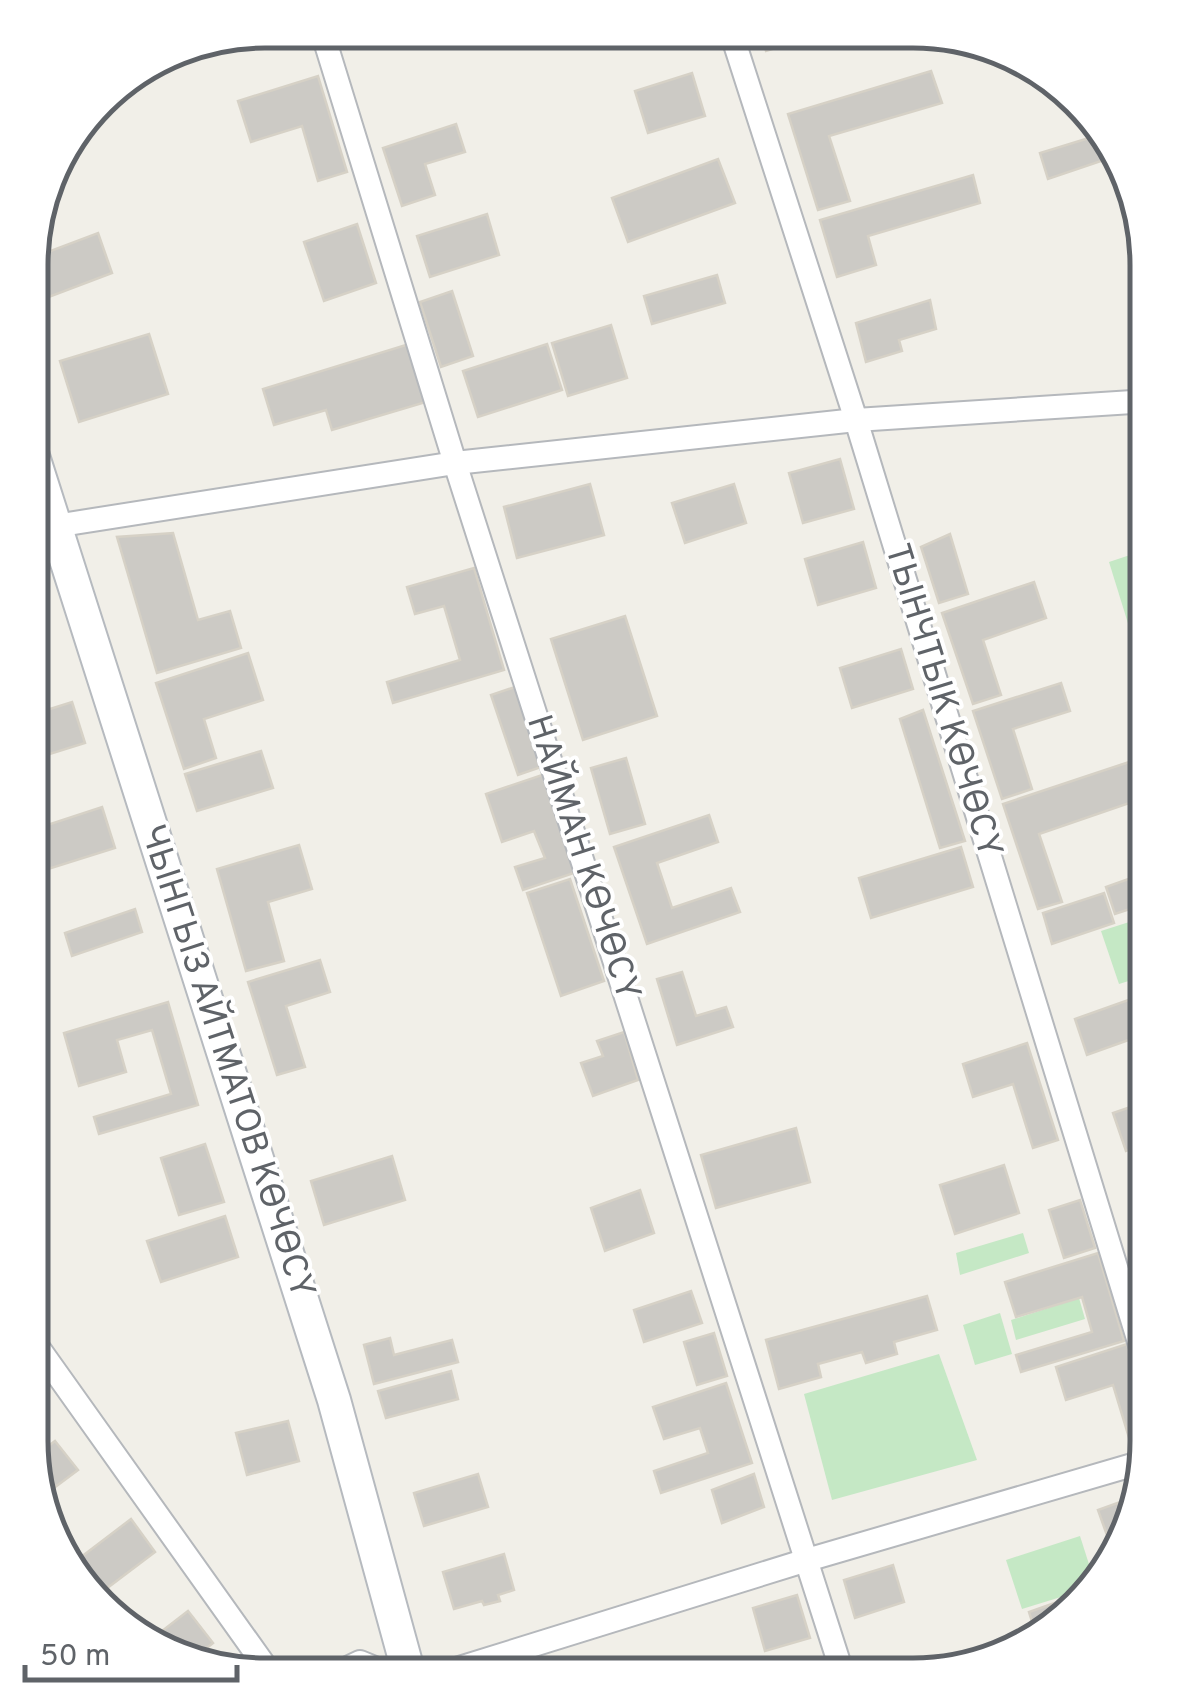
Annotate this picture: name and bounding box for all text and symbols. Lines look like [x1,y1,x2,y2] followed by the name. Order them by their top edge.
[873,539,1011,863] street label: ТЫНЧТЫК КӨЧӨСҮ
[515,709,650,1006] street label: НАЙМАН КӨЧӨСҮ
[129,819,324,1304] street label: ЧЫНГЫЗ АЙТМАТОВ КӨЧӨСҮ
[25,1620,238,1682] scale bar
[40,1639,110,1676] text: 50 m

